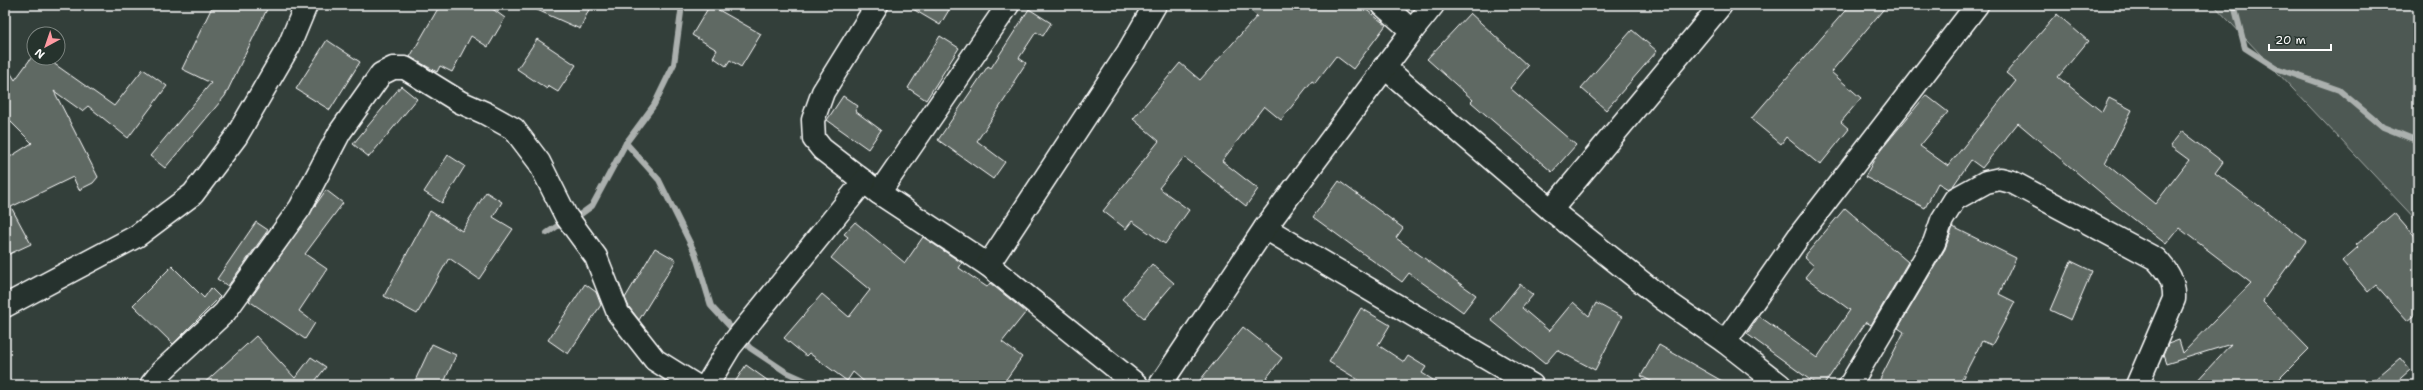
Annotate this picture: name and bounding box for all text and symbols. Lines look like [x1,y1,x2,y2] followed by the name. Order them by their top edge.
[26,26,66,66] north arrow
[2269,26,2331,52] scale bar
[2275,32,2306,48] text: 20 m
[32,45,48,62] text: N

